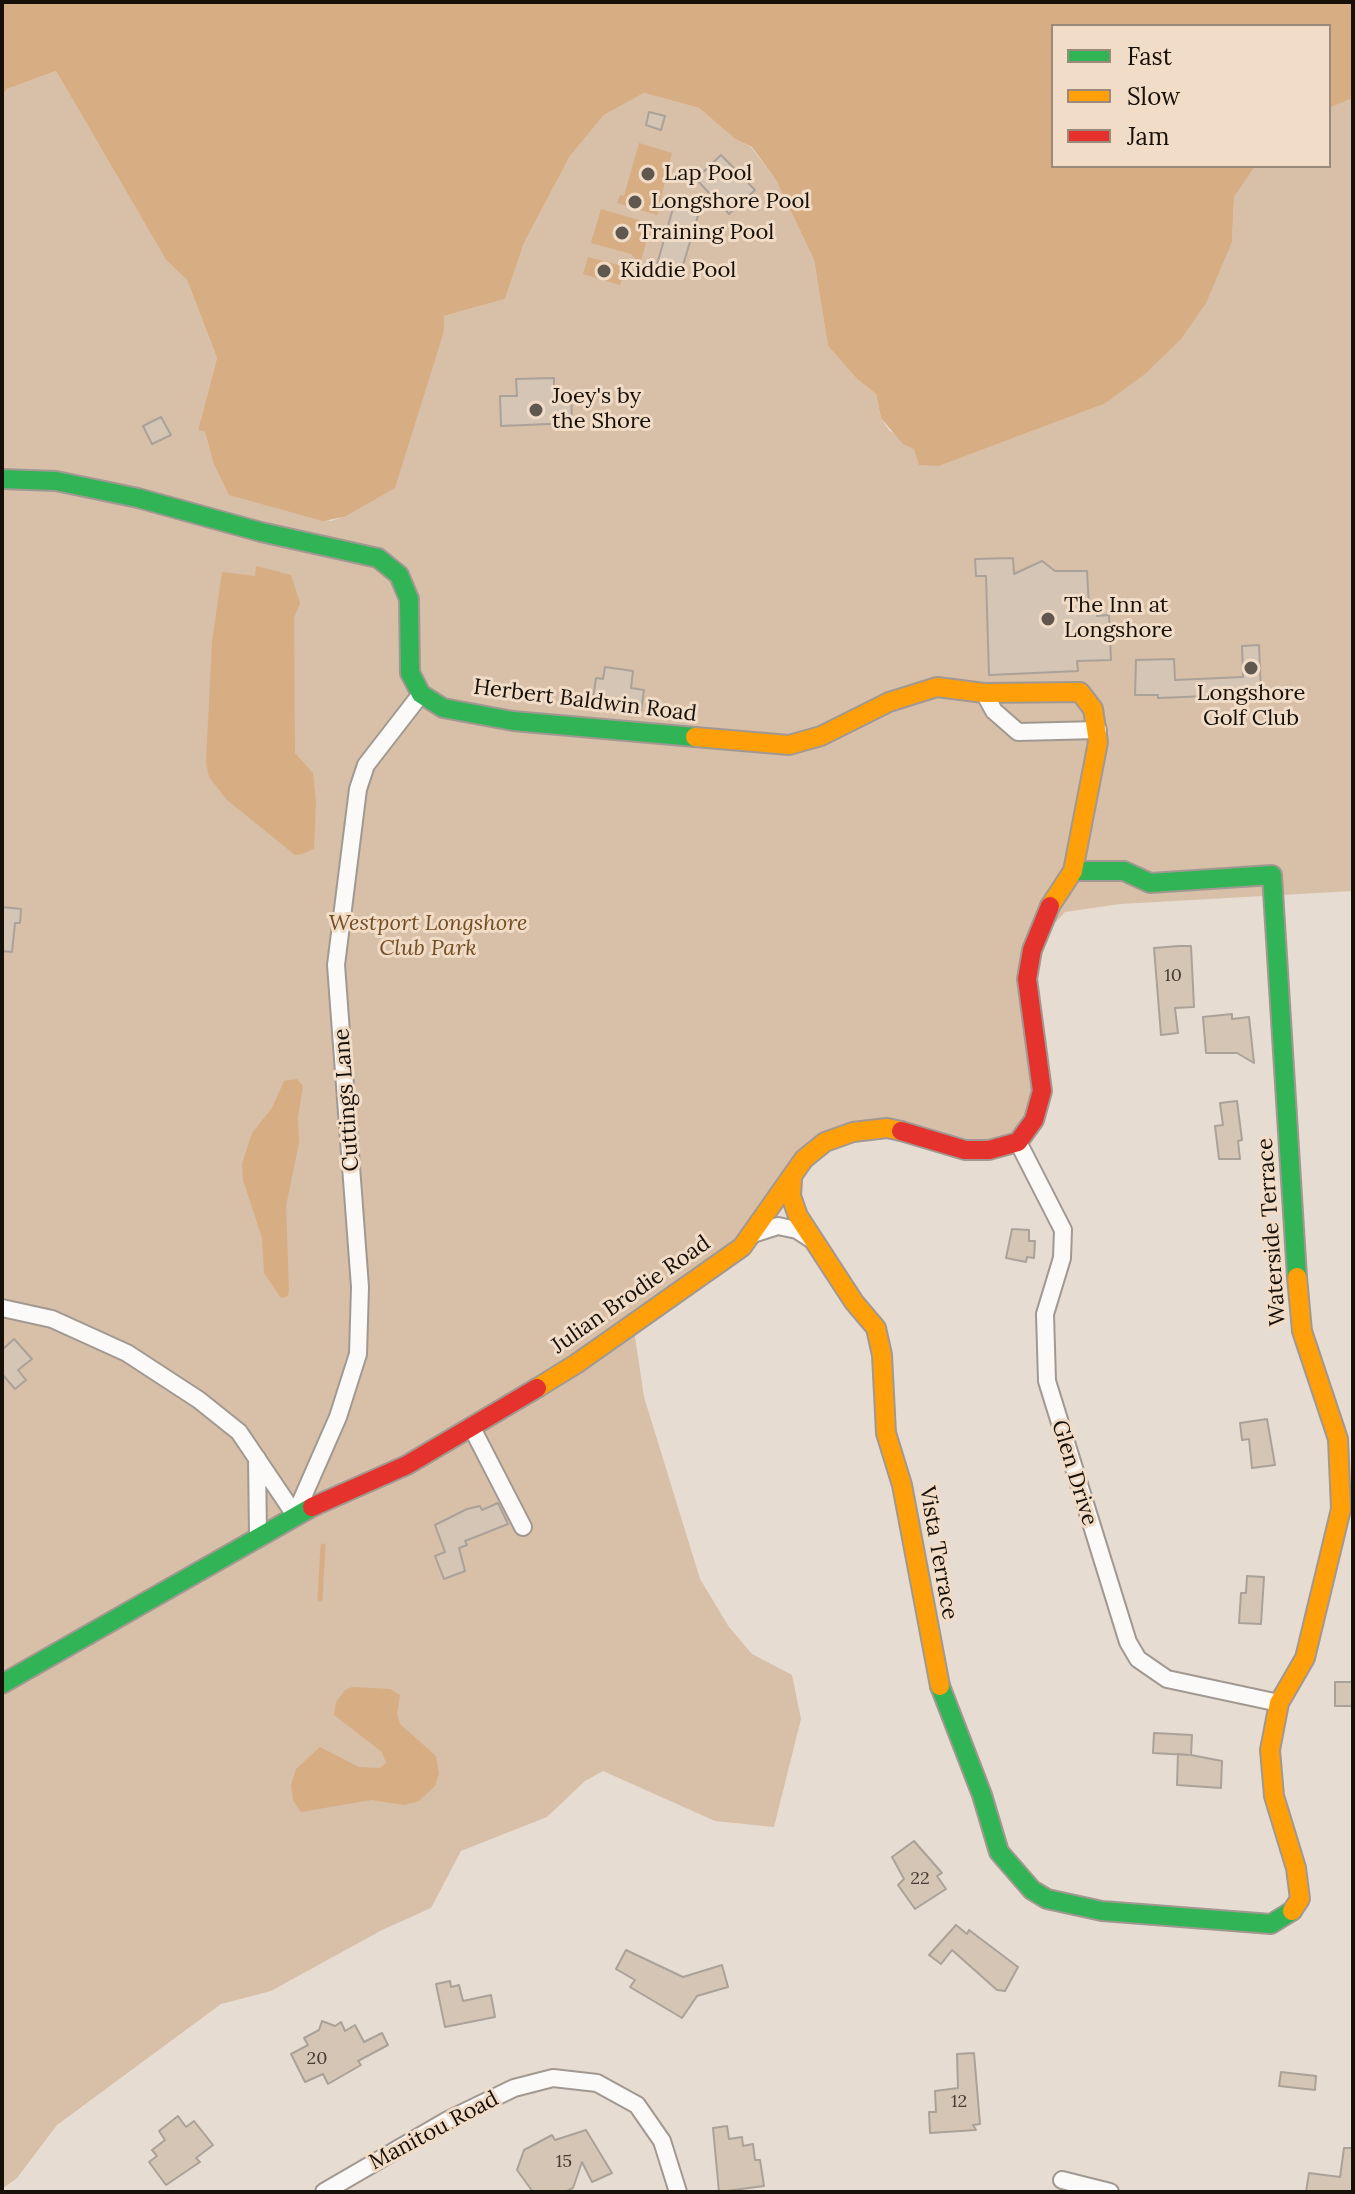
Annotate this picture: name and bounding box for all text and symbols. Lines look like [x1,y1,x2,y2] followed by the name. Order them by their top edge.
[1051,24,1331,168] legend
[1127,41,1172,72] text: Fast
[1127,81,1180,112] text: Slow
[1127,121,1169,152] text: Jam
[664,161,752,187] place label: Lap Pool
[639,165,657,183] marker: Lap Pool
[651,189,810,215] place label: Longshore Pool
[626,193,644,211] marker: Longshore Pool
[638,220,774,246] place label: Training Pool
[613,224,631,242] marker: Training Pool
[620,258,736,284] place label: Kiddie Pool
[595,262,613,280] marker: Kiddie Pool
[552,384,651,436] place label: Joey's by the Shore
[527,401,545,419] marker: Joey's by the Shore
[1064,593,1173,644] place label: The Inn at Longshore
[1039,610,1057,628] marker: The Inn at Longshore
[1242,659,1260,677] marker: Longshore Golf Club
[472,674,698,728] street label: Herbert Baldwin Road
[1197,681,1305,732] place label: Longshore Golf Club
[328,911,528,962] park label: Westport Longshore Club Park
[1164,965,1182,987] house number: 10
[329,1028,365,1172] street label: Cuttings Lane
[1252,1137,1292,1327] street label: Waterside Terrace
[546,1230,716,1360] street label: Julian Brodie Road
[1045,1417,1103,1529] street label: Glen Drive
[913,1484,963,1622] street label: Vista Terrace
[910,1868,930,1890] house number: 22
[307,2048,327,2070] house number: 20
[365,2086,503,2176] street label: Manitou Road
[951,2091,967,2113] house number: 12
[556,2151,572,2173] house number: 15

